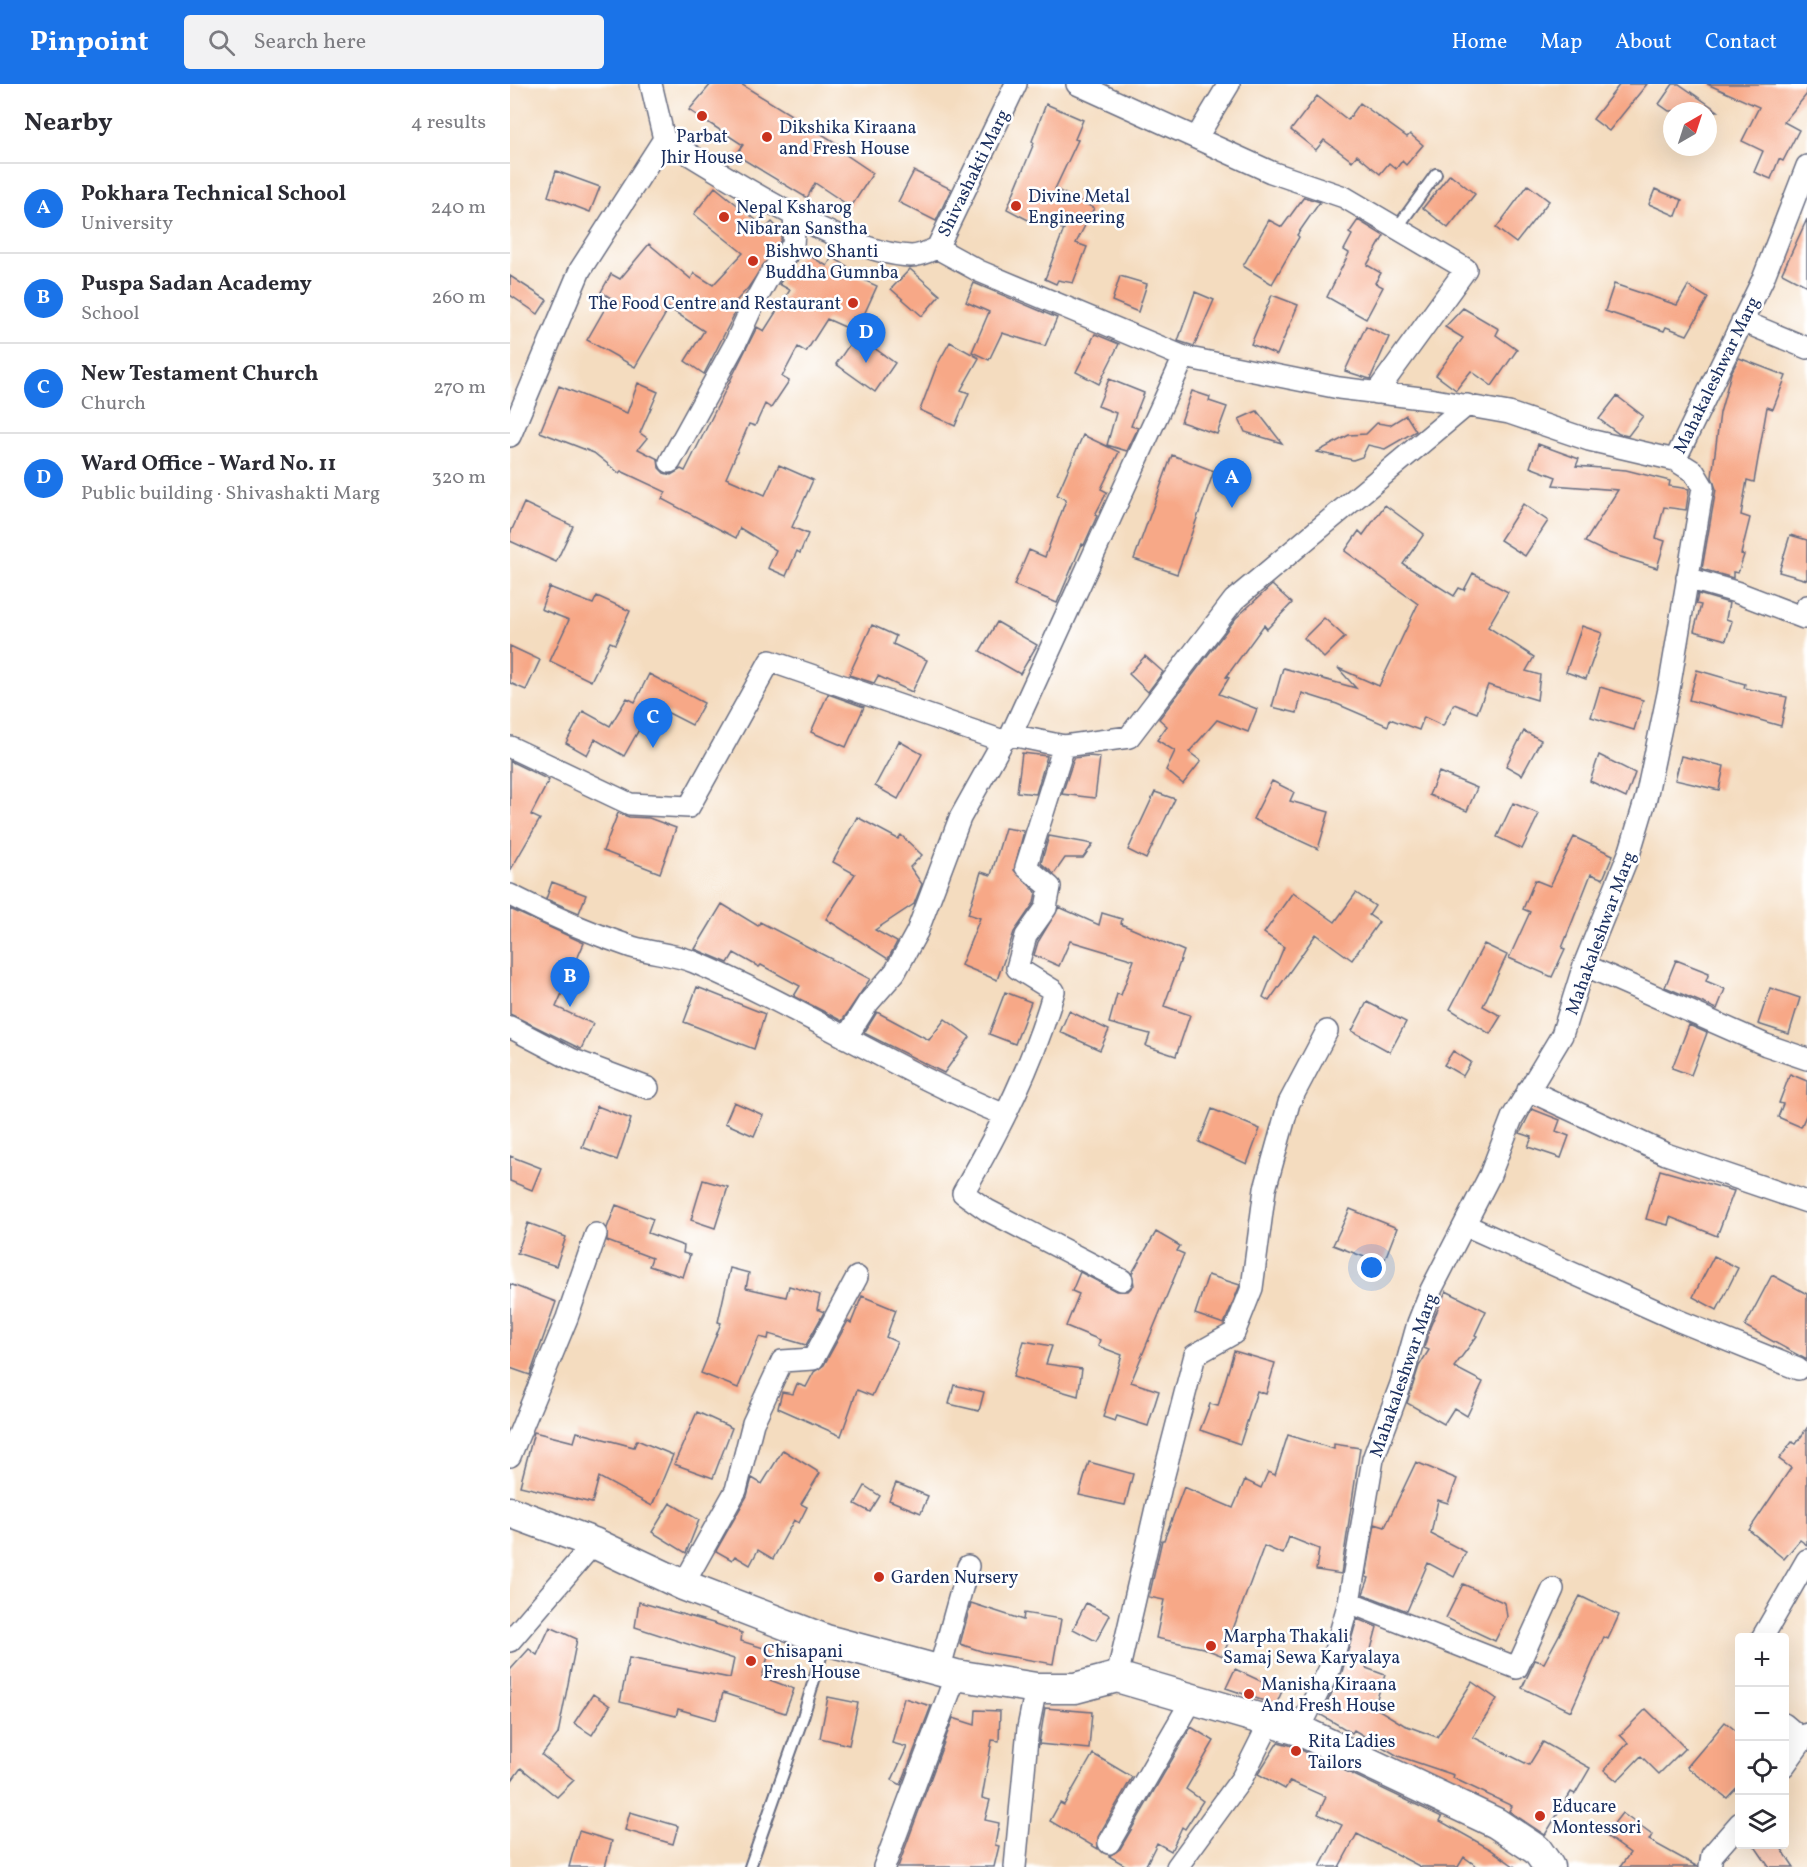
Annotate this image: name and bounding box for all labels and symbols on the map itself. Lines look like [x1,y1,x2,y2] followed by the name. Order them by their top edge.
[1663,102,1717,156] north arrow
[933,105,1016,242] street label: Shivashakti Marg
[695,109,709,123] marker: Parbat Jhir House
[779,116,916,162] place label: Dikshika Kiraana and Fresh House
[661,125,743,171] place label: Parbat Jhir House
[760,130,774,144] marker: Dikshika Kiraana and Fresh House
[1028,185,1130,231] place label: Divine Metal Engineering
[736,196,868,242] place label: Nepal Ksharog Nibaran Sanstha
[1009,199,1023,213] marker: Divine Metal Engineering
[717,210,731,224] marker: Nepal Ksharog Nibaran Sanstha
[765,240,899,286] place label: Bishwo Shanti Buddha Gumnba
[746,254,760,268] marker: Bishwo Shanti Buddha Gumnba
[588,292,841,317] place label: The Food Centre and Restaurant
[1668,293,1766,459] street label: Mahakaleshwar Marg
[846,296,860,310] marker: The Food Centre and Restaurant
[846,314,886,363] pin: D
[1212,458,1252,508] pin: A
[634,698,672,748] pin: C
[1560,848,1643,1019] street label: Mahakaleshwar Marg
[550,958,590,1007] pin: B
[1357,1253,1386,1282] your location
[1365,1290,1444,1461] street label: Mahakaleshwar Marg
[891,1566,1019,1591] place label: Garden Nursery
[872,1570,886,1584] marker: Garden Nursery
[1223,1625,1400,1671] place label: Marpha Thakali Samaj Sewa Karyalaya
[1204,1639,1218,1653] marker: Marpha Thakali Samaj Sewa Karyalaya
[763,1640,860,1686] place label: Chisapani Fresh House
[744,1654,758,1668] marker: Chisapani Fresh House
[1261,1673,1397,1719] place label: Manisha Kiraana And Fresh House
[1242,1687,1256,1701] marker: Manisha Kiraana And Fresh House
[1308,1730,1395,1776] place label: Rita Ladies Tailors
[1289,1744,1303,1758] marker: Rita Ladies Tailors
[1552,1795,1641,1841] place label: Educare Montessori
[1533,1809,1547,1823] marker: Educare Montessori

